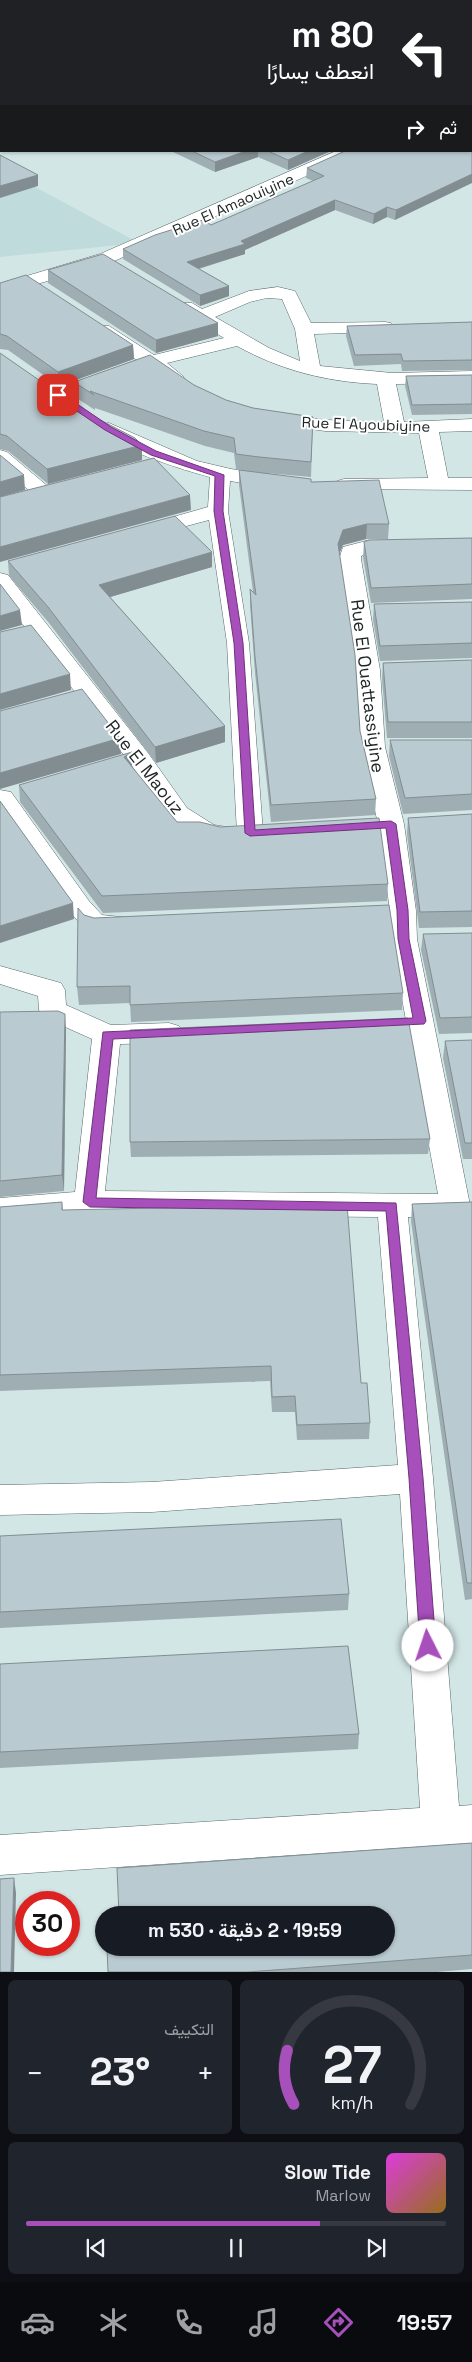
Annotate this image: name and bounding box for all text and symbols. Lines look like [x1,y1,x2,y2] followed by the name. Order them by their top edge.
[292,13,374,57] text: 80 m
[392,20,457,85] icon: left
[267,57,374,85] text: انعطف يسارًا
[401,115,429,143] icon: right
[439,115,457,140] text: ثم
[169,169,297,239] street label: Rue El Amaouiyine
[37,374,79,416] pin
[44,381,72,409] icon: arrive
[301,412,431,436] street label: Rue El Ayoubiyine
[346,598,390,774] street label: Rue El Ouattassiyine
[101,715,189,819] street label: Rue El Maouz
[401,1619,453,1671] position arrow
[15,1891,80,1956] speed limit sign: 30
[148,1918,342,1943] text: 19:59 · 2 دقيقة · 530 m
[164,2019,214,2040] text: التكييف
[322,2032,382,2098] text: 27
[90,2048,150,2096] text: 23°
[26,2055,43,2091] text: −
[197,2055,214,2091] text: +
[331,2091,373,2114] text: km/h
[285,2160,371,2185] text: Slow Tide
[315,2185,371,2206] text: Marlow
[82,2234,110,2262] icon: previous
[222,2234,250,2262] icon: pause
[362,2234,390,2262] icon: next
[20,2305,55,2340] icon: car
[96,2305,131,2340] icon: climate
[171,2305,206,2340] icon: phone
[246,2305,281,2340] icon: music
[321,2305,356,2340] icon: directions
[397,2308,452,2336] text: 19:57

